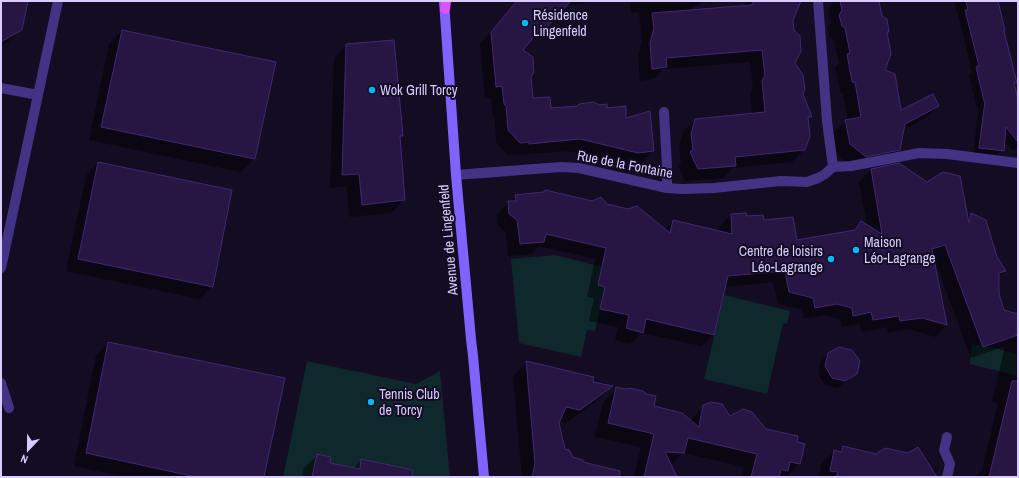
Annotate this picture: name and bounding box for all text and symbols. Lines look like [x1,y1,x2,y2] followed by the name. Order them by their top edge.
[533,6,588,40] place label: Résidence Lingenfeld
[520,18,530,28] marker: Résidence Lingenfeld
[380,81,458,99] place label: Wok Grill Torcy
[367,85,377,95] marker: Wok Grill Torcy
[576,146,674,182] street label: Rue de la Fontaine
[434,184,462,297] street label: Avenue de Lingenfeld
[864,233,935,267] place label: Maison Léo-Lagrange
[739,242,823,276] place label: Centre de loisirs Léo-Lagrange
[851,245,861,255] marker: Maison Léo-Lagrange
[826,254,836,264] marker: Centre de loisirs Léo-Lagrange
[379,385,440,419] place label: Tennis Club de Torcy
[366,397,376,407] marker: Tennis Club de Torcy
[8,430,48,470] north arrow
[19,452,30,467] text: N

